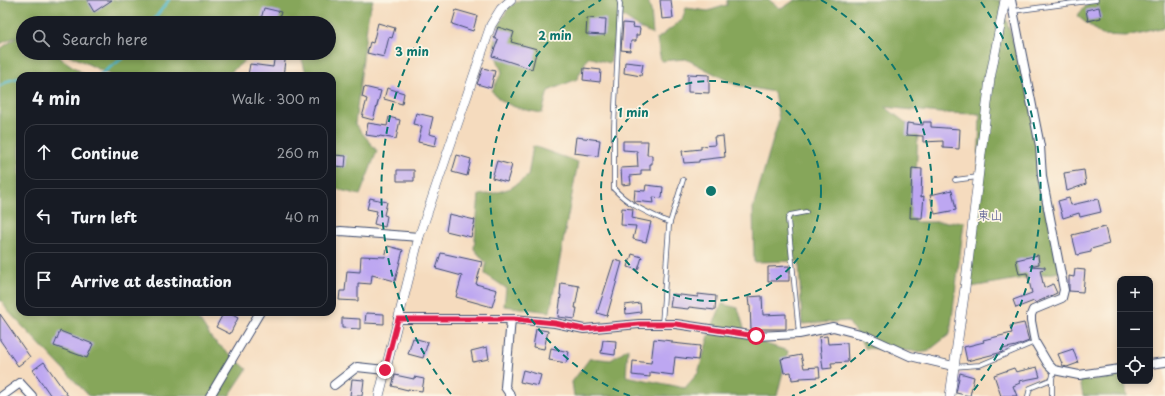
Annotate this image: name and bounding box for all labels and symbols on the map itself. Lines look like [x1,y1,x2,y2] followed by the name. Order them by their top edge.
[538,26,572,44] text: 2 min
[395,42,429,60] text: 3 min
[617,103,649,121] text: 1 min
[704,184,718,198] centre of rings
[977,205,1003,224] district label: 東山
[747,327,765,345] route start
[376,361,394,379] route end

